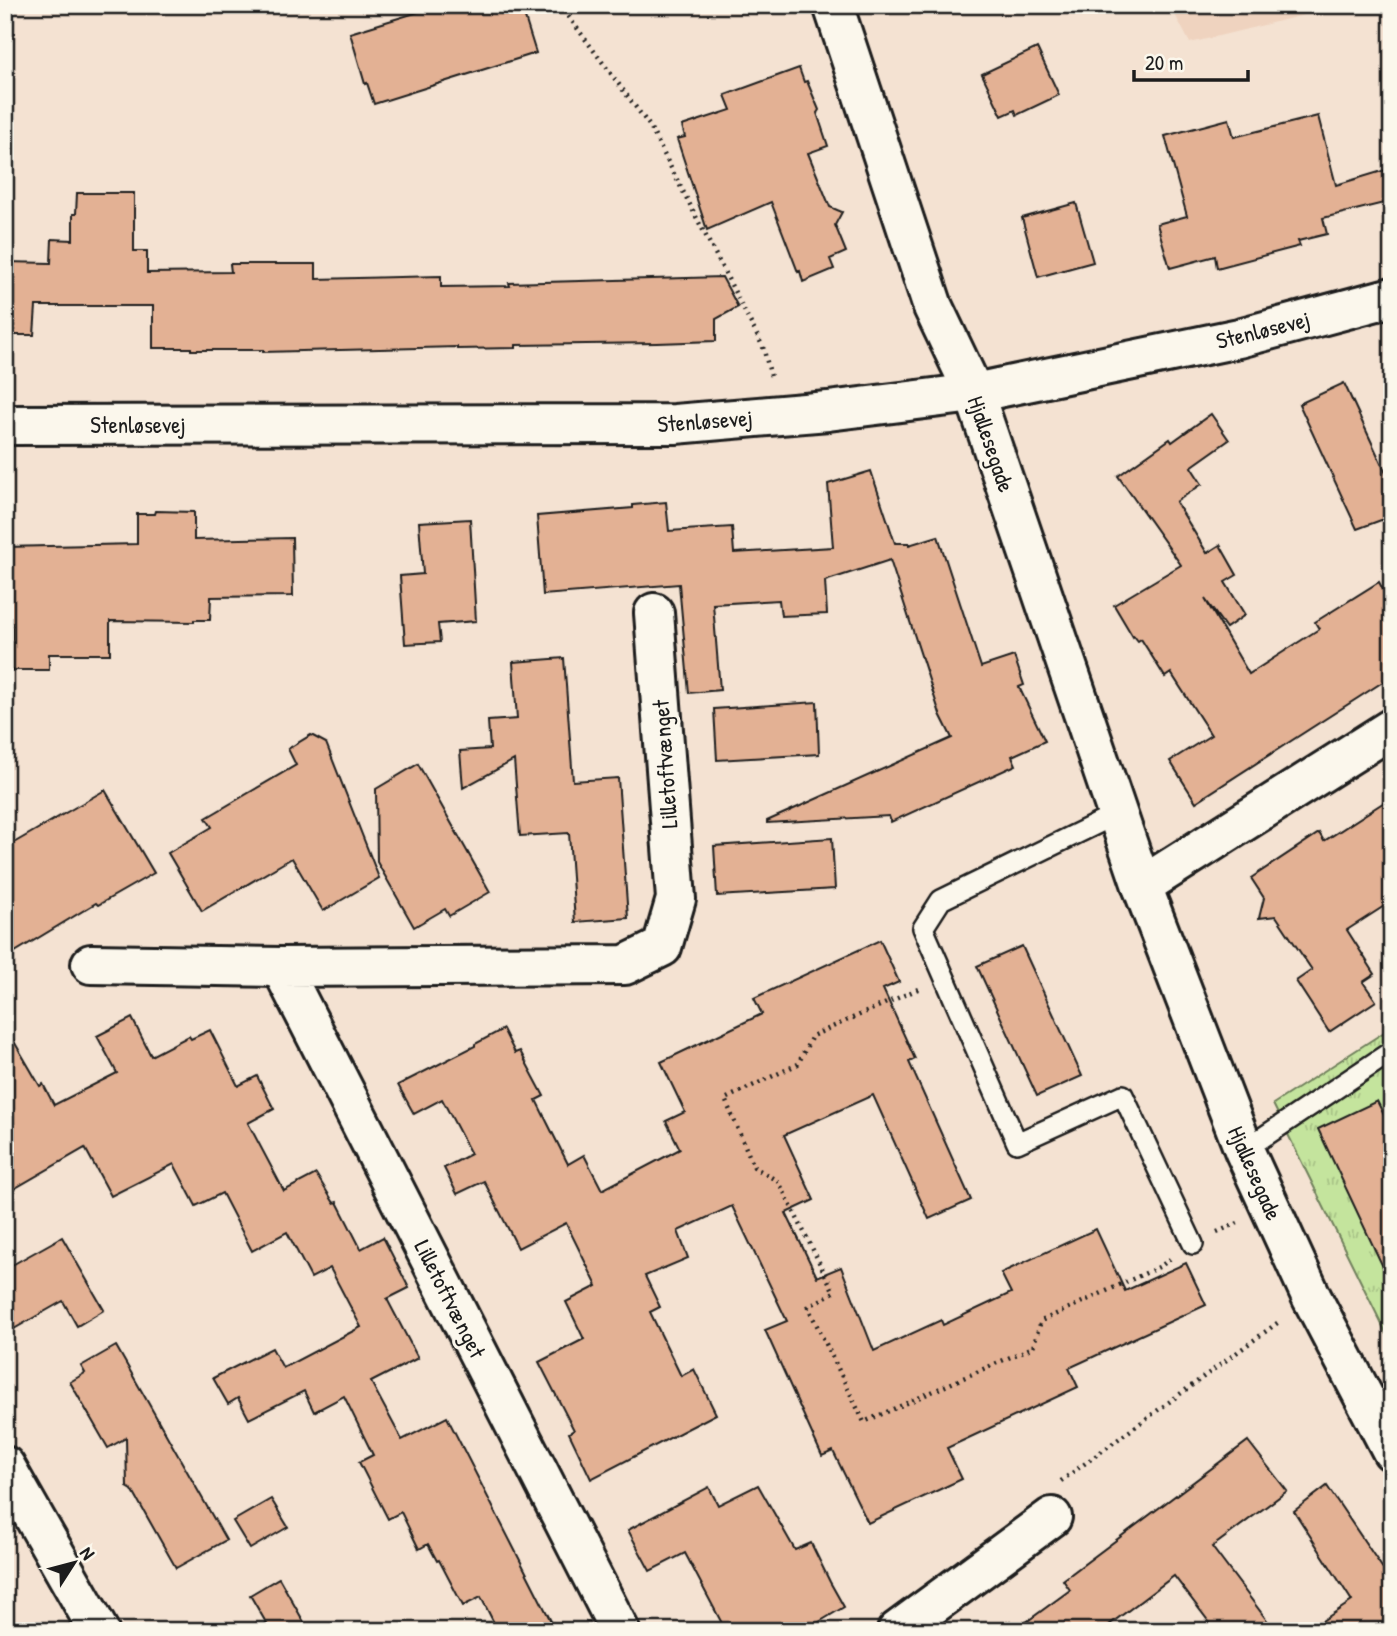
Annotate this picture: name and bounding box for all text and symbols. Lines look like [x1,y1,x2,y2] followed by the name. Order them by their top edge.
[1134,38,1248,82] scale bar
[1145,48,1183,77] text: 20 m
[1213,303,1313,356] street label: Stenløsevej
[961,392,1022,496] street label: Hjallesegade
[656,402,754,439] street label: Stenløsevej
[90,409,186,440] street label: Stenløsevej
[644,698,684,829] street label: Lilletoftvænget
[1221,1121,1290,1225] street label: Hjallesegade
[407,1234,494,1364] street label: Lilletoftvænget
[38,1528,108,1598] north arrow
[74,1541,101,1565] text: N

